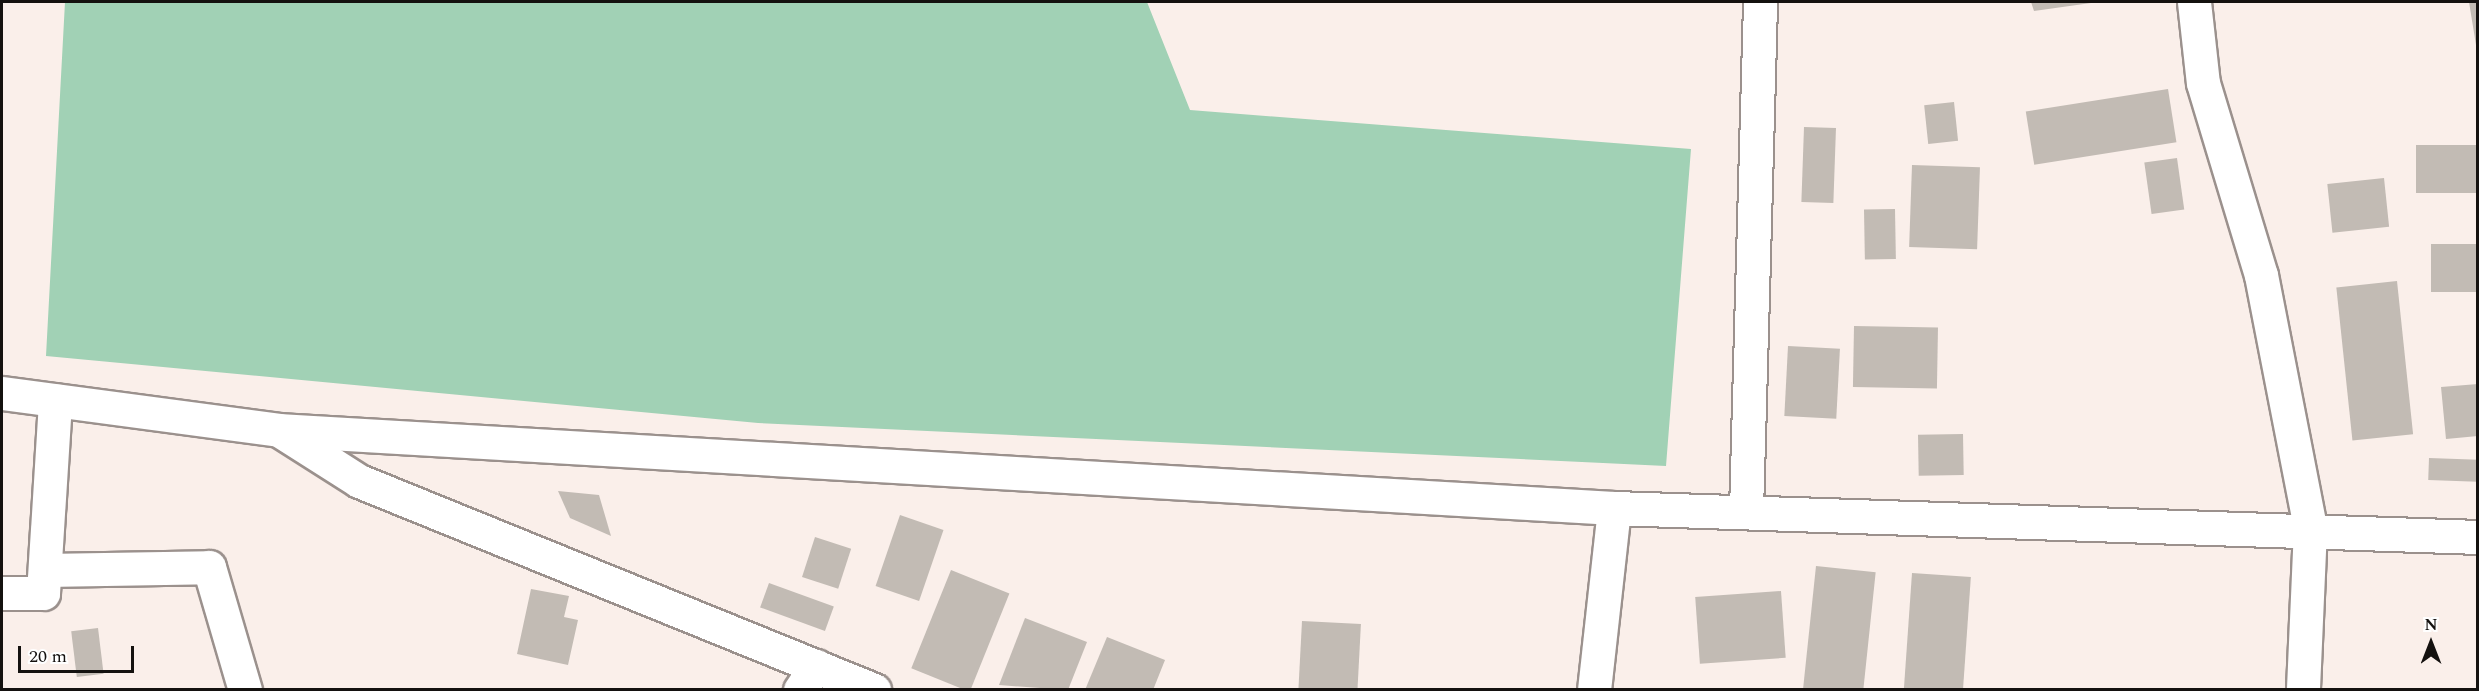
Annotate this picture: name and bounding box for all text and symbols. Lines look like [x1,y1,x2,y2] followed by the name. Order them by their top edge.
[2401,613,2461,673] north arrow
[2424,613,2438,637] text: N
[21,634,136,672] scale bar
[29,643,67,670] text: 20 m

